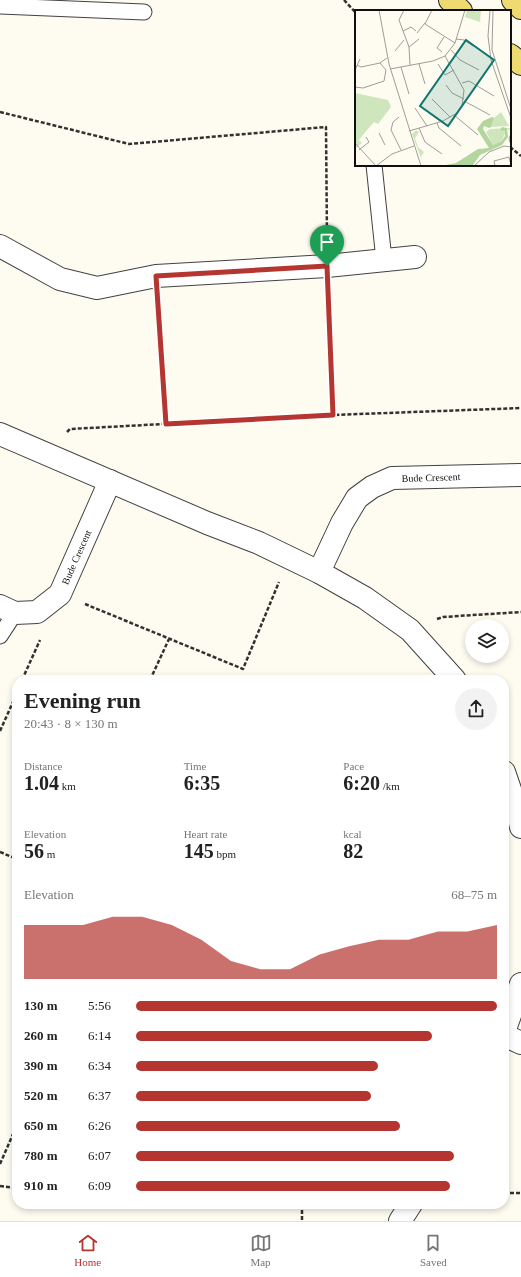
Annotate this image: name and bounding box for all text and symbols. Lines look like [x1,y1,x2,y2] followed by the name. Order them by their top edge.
[355,10,511,166] inset map
[310,225,344,266] pin
[316,231,338,253] icon: arrive
[402,471,461,484] street label: Bude Crescent
[60,528,93,586] street label: Bude Crescent
[465,619,509,663] map controls
[465,619,509,663] button: layers
[24,688,141,713] text: Evening run
[455,688,497,730] button: share
[24,716,118,731] text: 20:43 · 8 × 130 m
[24,760,62,772] text: Distance
[184,760,206,772] text: Time
[343,760,364,772] text: Pace
[24,772,59,794] text: 1.04
[184,772,220,794] text: 6:35
[343,772,380,794] text: 6:20
[59,780,76,792] text: km
[380,780,400,792] text: /km
[24,828,66,840] text: Elevation
[184,828,227,840] text: Heart rate
[343,828,362,840] text: kcal
[24,840,44,862] text: 56
[184,840,214,862] text: 145
[343,840,363,862] text: 82
[44,848,55,860] text: m
[214,848,236,860] text: bpm
[24,887,74,902] text: Elevation
[451,887,497,902] text: 68–75 m
[24,998,58,1013] text: 130 m
[88,998,111,1013] text: 5:56
[24,1028,58,1043] text: 260 m
[88,1028,111,1043] text: 6:14
[24,1058,58,1073] text: 390 m
[88,1058,111,1073] text: 6:34
[24,1088,58,1103] text: 520 m
[88,1088,111,1103] text: 6:37
[24,1118,58,1133] text: 650 m
[88,1118,111,1133] text: 6:26
[24,1148,58,1163] text: 780 m
[88,1148,111,1163] text: 6:07
[24,1178,58,1193] text: 910 m
[88,1178,111,1193] text: 6:09
[74,1232,101,1268] tab: Home
[250,1232,272,1268] tab: Map
[420,1232,447,1268] tab: Saved

